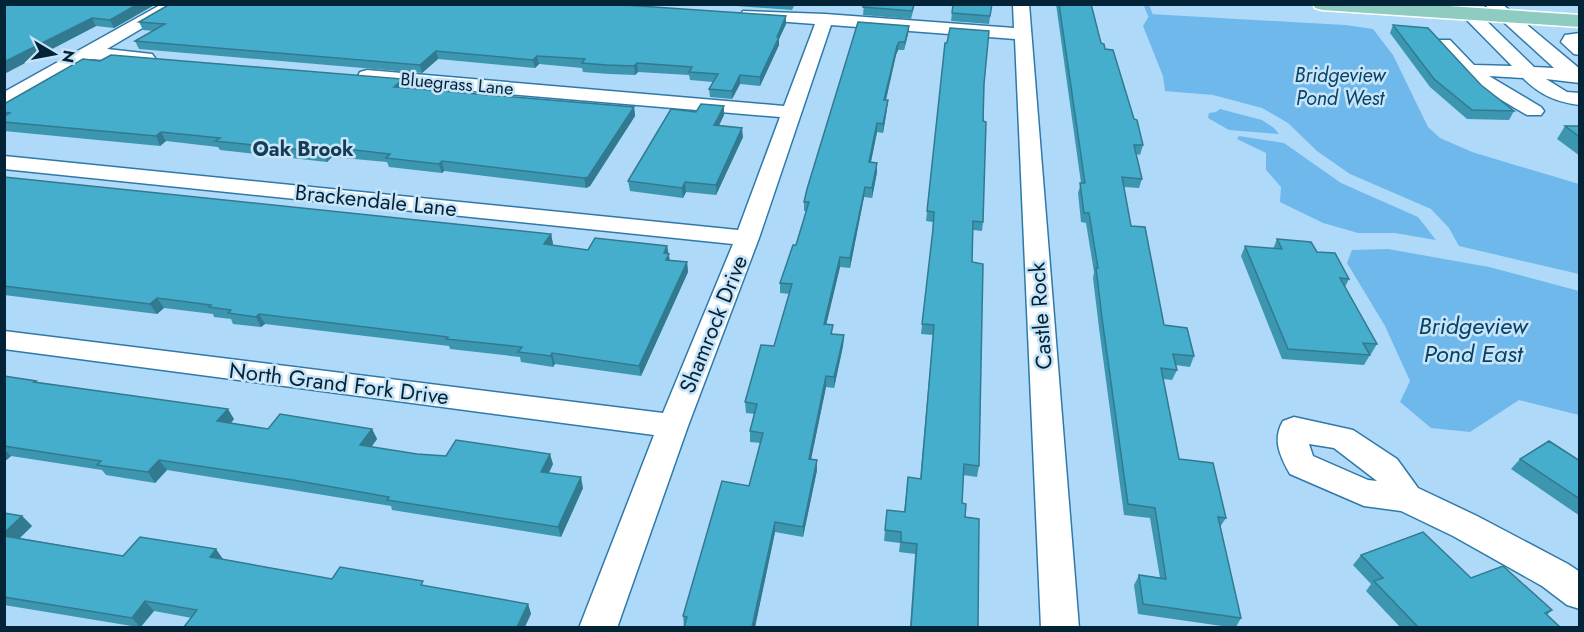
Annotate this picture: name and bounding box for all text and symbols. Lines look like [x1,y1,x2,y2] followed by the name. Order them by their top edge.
[24,24,84,84] north arrow
[56,48,81,65] text: N
[1295,61,1387,113] water label: Bridgeview Pond West
[399,66,515,102] street label: Bluegrass Lane
[252,135,354,164] district label: Oak Brook
[293,176,459,224] street label: Brackendale Lane
[671,250,755,398] street label: Shamrock Drive
[1020,261,1060,371] street label: Castle Rock
[1418,308,1530,371] water label: Bridgeview Pond East
[227,354,451,412] street label: North Grand Fork Drive

